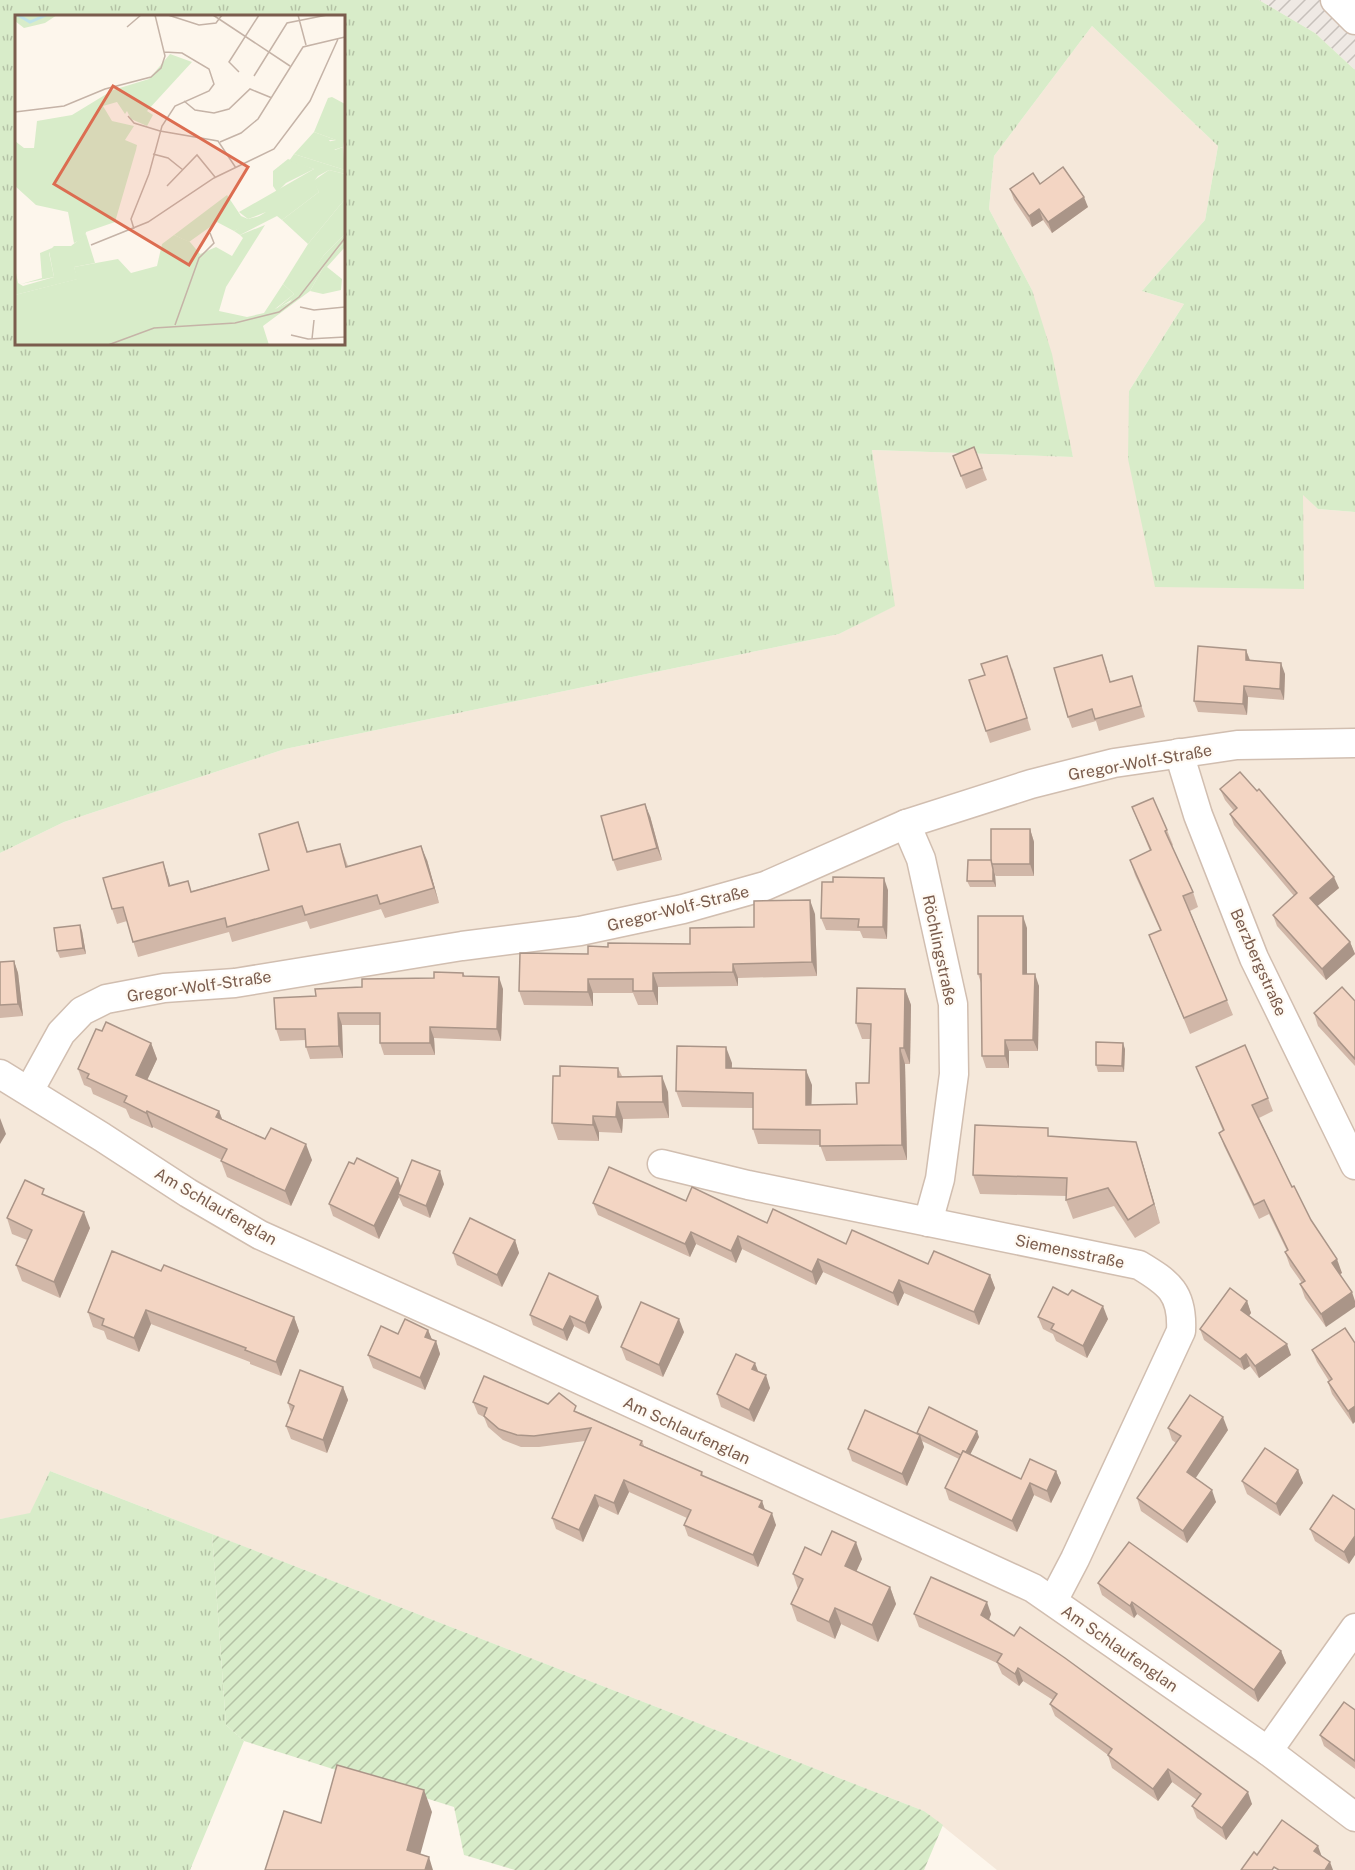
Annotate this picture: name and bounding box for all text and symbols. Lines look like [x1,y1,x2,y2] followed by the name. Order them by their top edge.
[15,15,345,345] inset map
[1067,740,1213,784] street label: Gregor-Wolf-Straße
[605,882,751,935] street label: Gregor-Wolf-Straße
[919,893,961,1007] street label: Röchlingstraße
[1226,906,1291,1019] street label: Berzbergstraße
[126,967,273,1006] street label: Gregor-Wolf-Straße
[151,1164,280,1249] street label: Am Schlaufenglan
[1013,1231,1126,1272] street label: Siemensstraße
[620,1393,753,1468] street label: Am Schlaufenglan
[1058,1601,1182,1696] street label: Am Schlaufenglan

